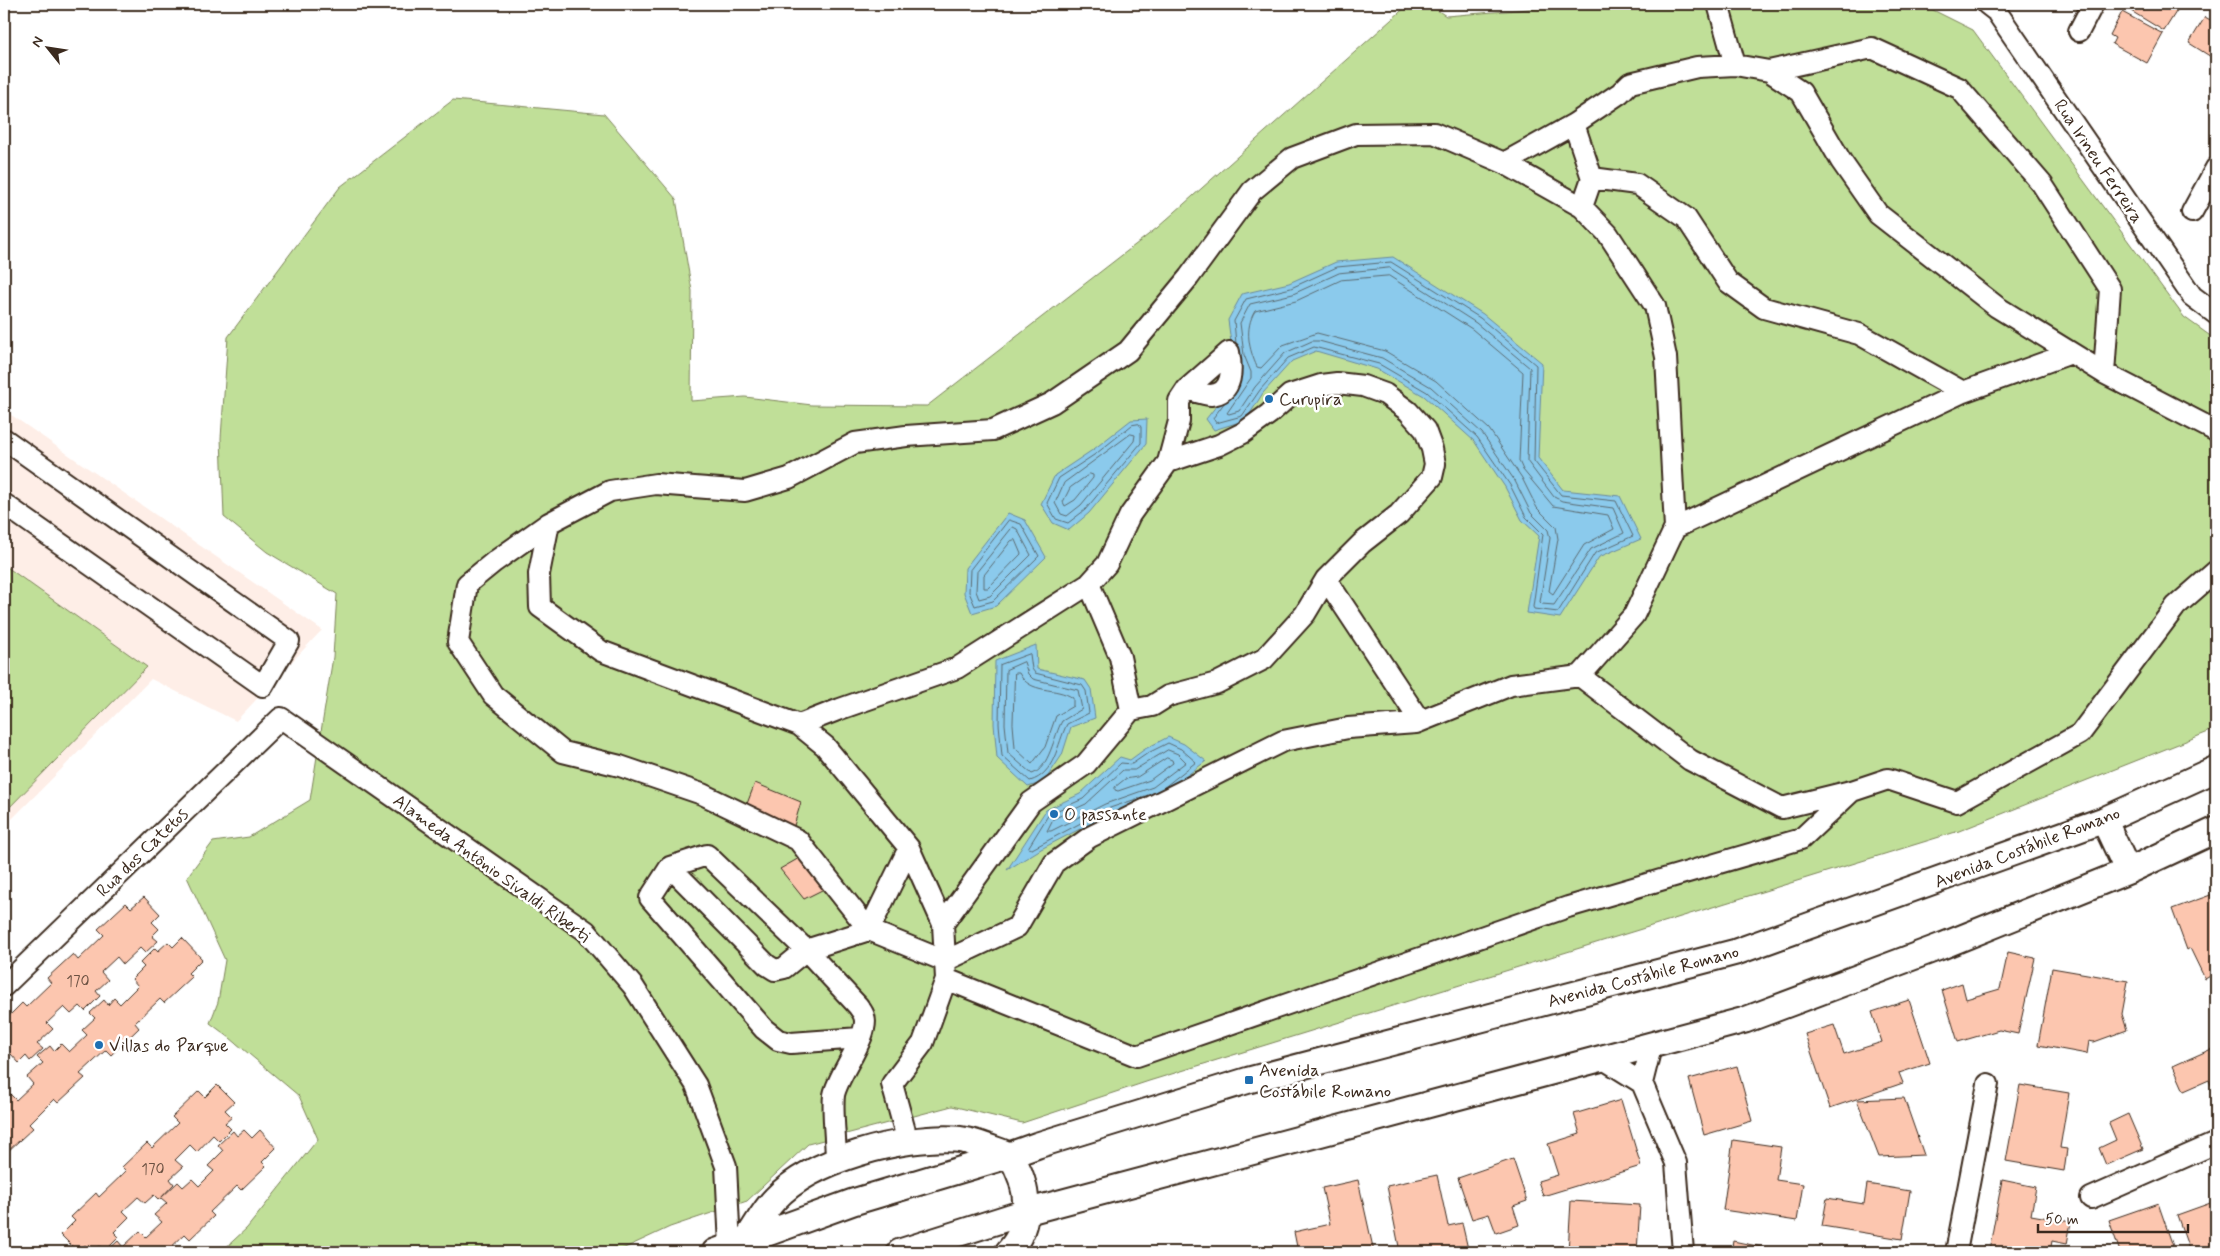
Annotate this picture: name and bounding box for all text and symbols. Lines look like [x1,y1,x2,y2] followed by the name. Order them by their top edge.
[22,22,72,72] north arrow
[27,33,48,51] text: N
[2048,95,2149,228] street label: Rua Irineu Ferreira
[1279,388,1342,412] place label: Curupira
[1263,393,1275,405] marker: Curupira
[388,789,595,949] street label: Alameda Antônio Sivaldi Riberti
[1931,801,2124,894] street label: Avenida Costábile Romano
[92,803,194,903] street label: Rua dos Catetos
[1064,803,1147,827] place label: O passante
[1048,808,1060,820] marker: O passante
[1545,940,1742,1014] street label: Avenida Costábile Romano
[66,972,90,992] house number: 170
[109,1034,228,1058] place label: Villas do Parque
[93,1039,105,1051] marker: Villas do Parque
[1259,1059,1391,1104] place label: Avenida Costábile Romano
[1243,1074,1255,1086] marker: Avenida Costábile Romano
[141,1160,165,1180] house number: 170
[2038,1201,2188,1233] scale bar
[2045,1210,2079,1230] text: 50 m

